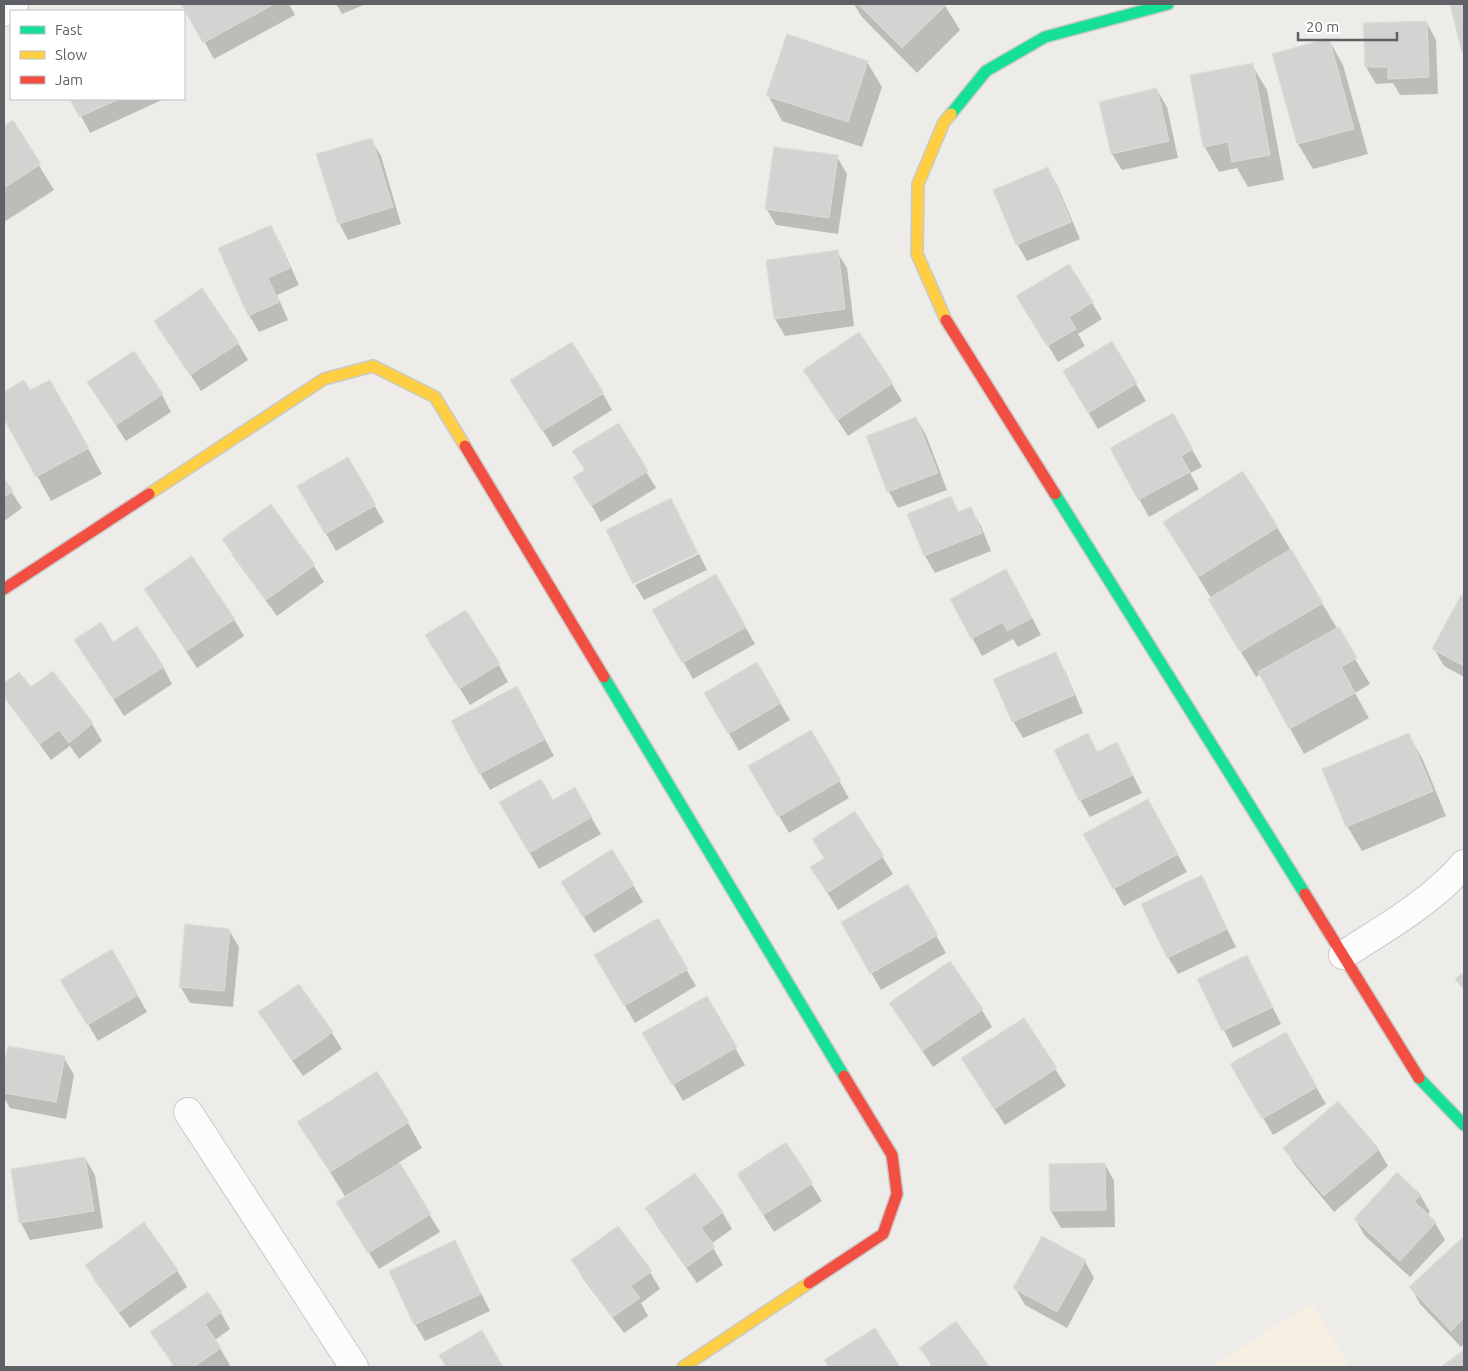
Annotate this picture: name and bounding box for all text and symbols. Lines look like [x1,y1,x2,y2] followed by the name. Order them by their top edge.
[10,10,185,100] legend
[1298,10,1397,42] scale bar
[1306,18,1339,35] text: 20 m
[55,21,83,38] text: Fast
[55,46,88,63] text: Slow
[55,71,83,88] text: Jam

